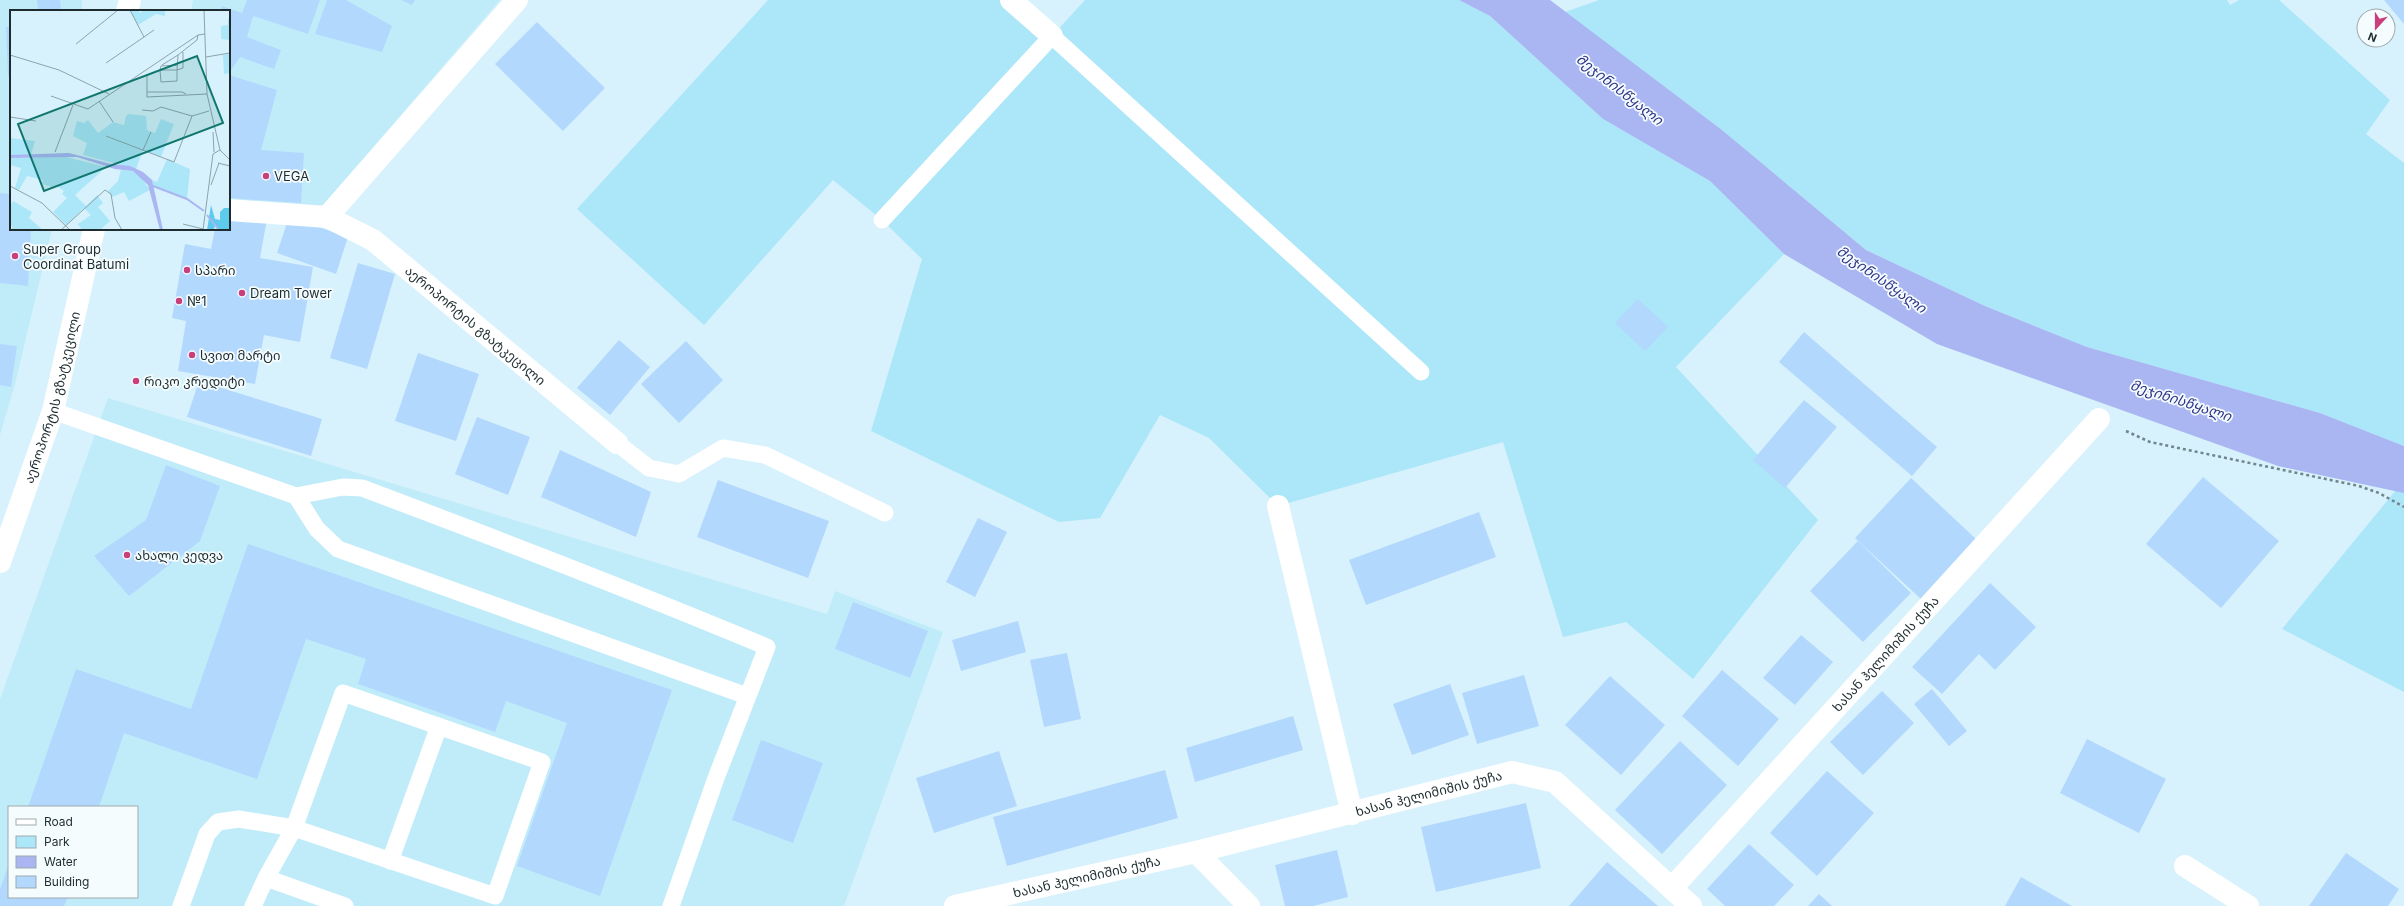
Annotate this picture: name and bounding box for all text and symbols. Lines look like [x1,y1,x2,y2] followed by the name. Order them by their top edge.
[2356,8,2396,48] north arrow
[10,10,230,230] inset map
[2366,29,2379,45] text: N
[1573,50,1667,129] water label: მეჯინისწყალი
[274,168,309,184] place label: VEGA
[261,171,271,181] marker: VEGA
[23,241,129,272] place label: Super Group Coordinat Batumi
[1833,242,1931,317] water label: მეჯინისწყალი
[10,251,20,261] marker: Super Group Coordinat Batumi
[195,262,235,278] place label: სპარი
[402,262,549,388] street label: აეროპორტის გზატკეცილი
[182,265,192,275] marker: სპარი
[250,285,332,301] place label: Dream Tower
[237,288,247,298] marker: Dream Tower
[187,293,207,309] place label: №1
[174,296,184,306] marker: №1
[20,310,83,485] street label: აეროპორტის გზატკეცილი
[200,347,280,363] place label: სვით მარტი
[187,350,197,360] marker: სვით მარტი
[144,373,245,390] place label: რიკო კრედიტი
[131,376,141,386] marker: რიკო კრედიტი
[2128,376,2235,426] water label: მეჯინისწყალი
[135,547,223,564] place label: ახალი კედვა
[122,550,132,560] marker: ახალი კედვა
[1829,593,1942,715] street label: ხასან ჰელიმიშის ქუჩა
[1354,767,1504,819] street label: ხასან ჰელიმიშის ქუჩა
[8,806,138,898] legend
[44,814,73,829] text: Road
[44,834,70,849] text: Park
[1012,852,1162,901] street label: ხასან ჰელიმიშის ქუჩა
[44,854,78,869] text: Water
[44,874,89,889] text: Building

